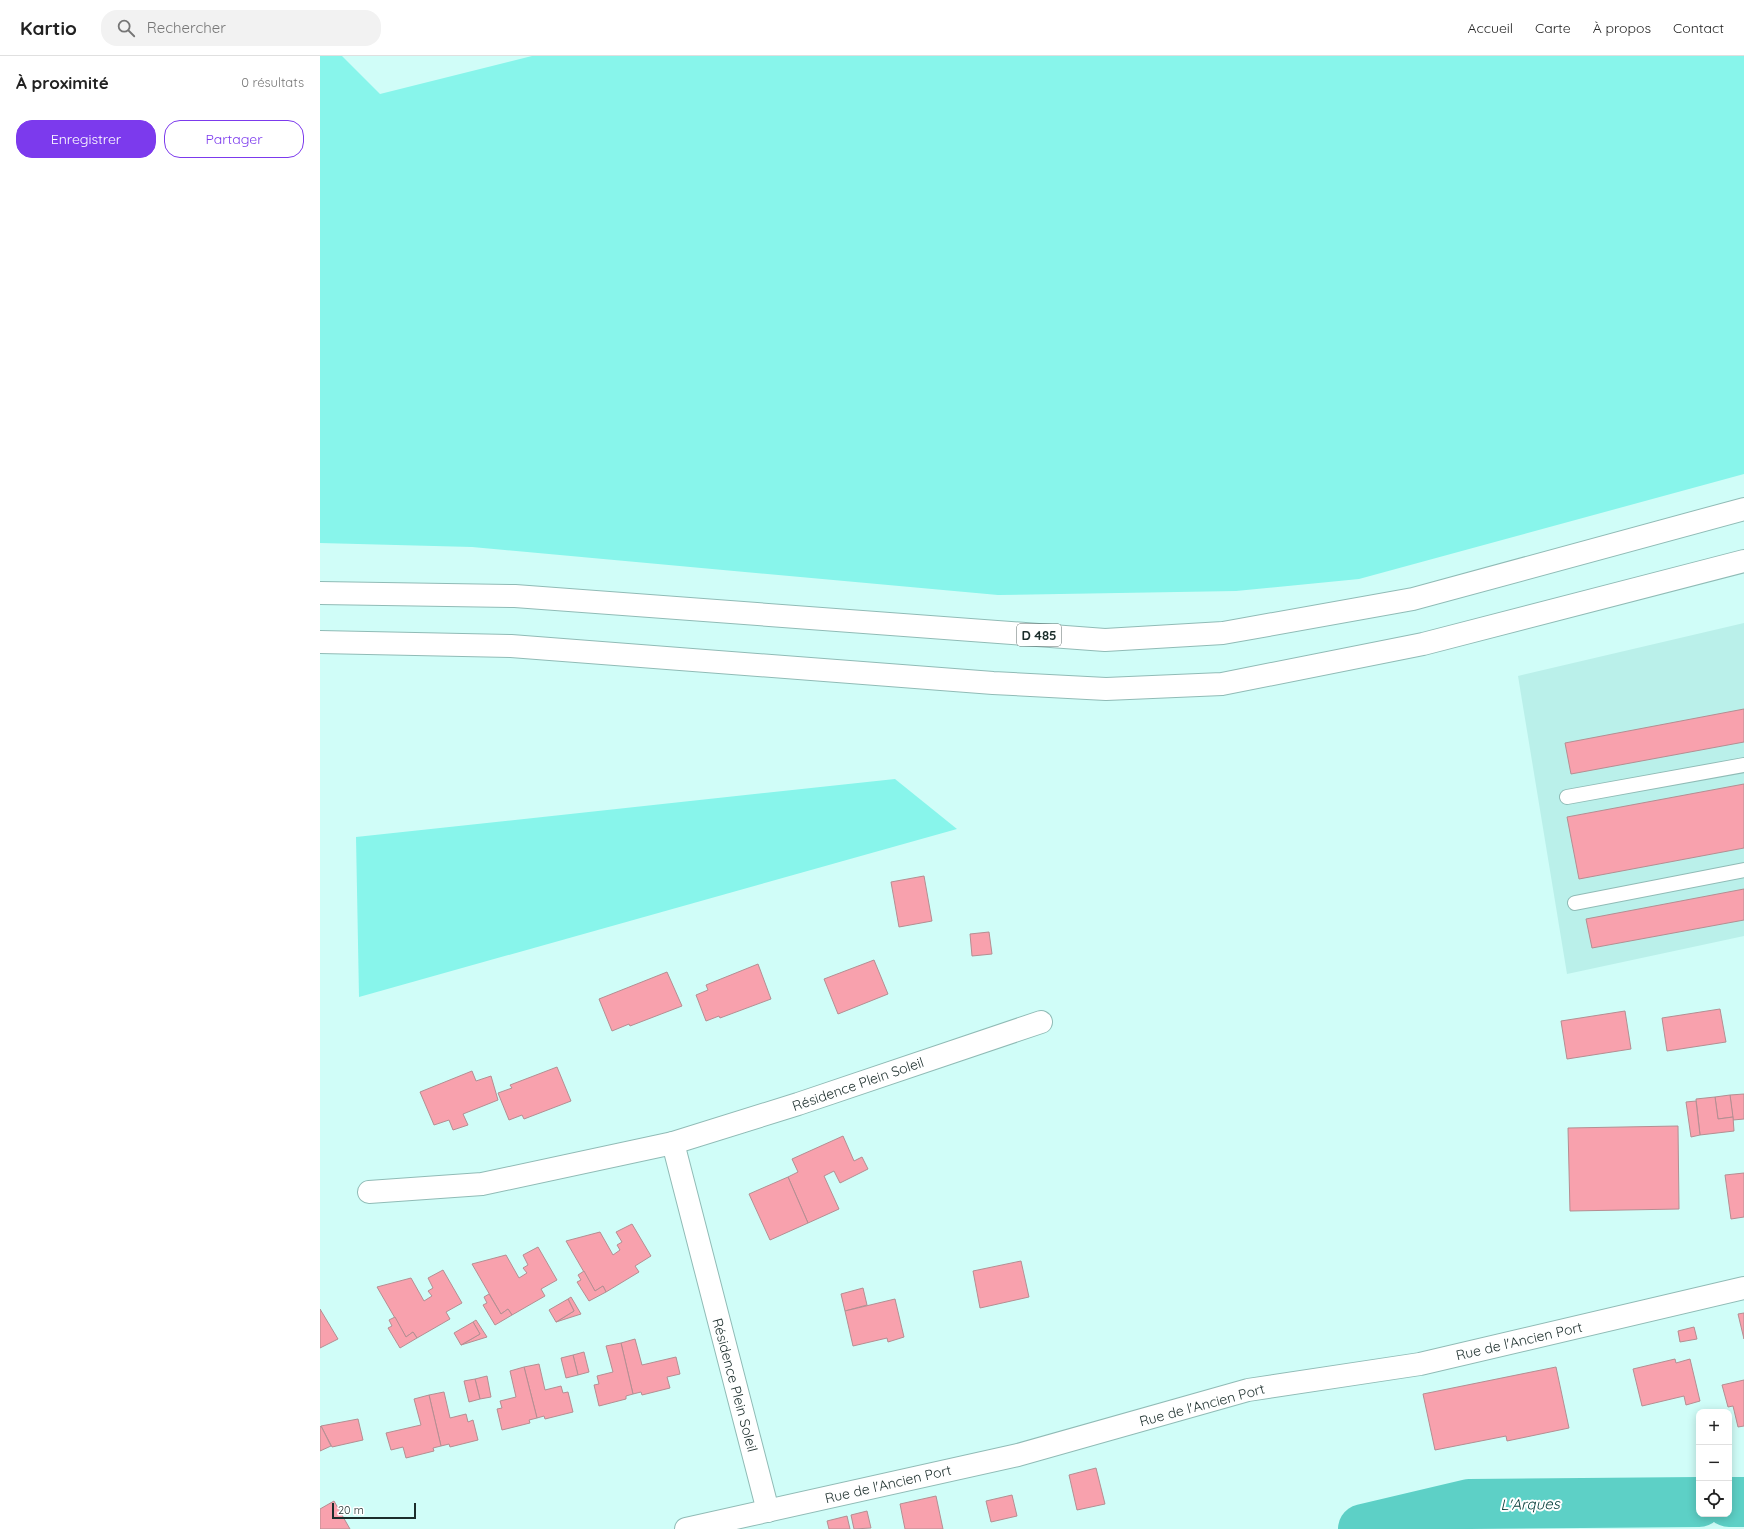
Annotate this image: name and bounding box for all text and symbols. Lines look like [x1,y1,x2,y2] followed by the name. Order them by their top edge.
[101,10,381,46] search box
[20,16,77,40] text: Kartio
[115,17,137,39] icon: search
[147,18,226,37] text: Rechercher
[1467,19,1513,37] text: Accueil
[1535,19,1571,37] text: Carte
[1593,19,1651,37] text: À propos
[1673,19,1724,37] text: Contact
[16,72,109,93] text: À proximité
[241,74,304,90] text: 0 résultats
[16,120,156,158] button: Enregistrer
[164,120,304,158] button: Partager
[1017,624,1061,646] road number: D 485
[790,1053,926,1115] street label: Résidence Plein Soleil
[708,1316,762,1454] street label: Résidence Plein Soleil
[1454,1318,1584,1364] street label: Rue de l'Ancien Port
[1137,1380,1267,1430] street label: Rue de l'Ancien Port
[1696,1409,1732,1517] map controls
[1696,1409,1732,1445] button: +
[1696,1445,1732,1481] button: −
[823,1461,953,1507] street label: Rue de l'Ancien Port
[1696,1481,1732,1517] button: locate
[1500,1494,1561,1514] water label: L'Arques
[332,1501,416,1520] scale bar
[338,1503,364,1517] text: 20 m

